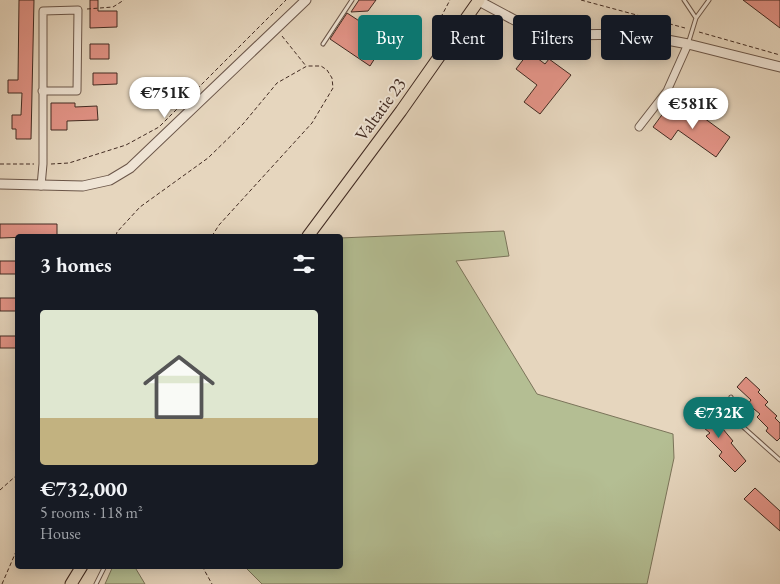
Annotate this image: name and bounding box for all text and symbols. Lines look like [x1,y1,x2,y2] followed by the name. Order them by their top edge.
[358,15,422,60] chip: Buy
[432,15,503,60] chip: Rent
[513,15,591,60] chip: Filters
[601,15,671,60] chip: New
[349,73,411,145] street label: Valtatie 23
[130,76,200,119] pin: €751K
[140,82,190,103] text: €751K
[658,88,728,130] pin: €581K
[668,93,718,114] text: €581K
[290,250,318,278] icon: filters
[40,251,112,278] text: 3 homes
[134,342,224,432] icon: home
[684,396,754,439] pin: €732K
[694,402,744,423] text: €732K
[40,475,127,502] text: €732,000
[40,502,143,523] text: 5 rooms · 118 m²
[40,523,81,544] text: House

